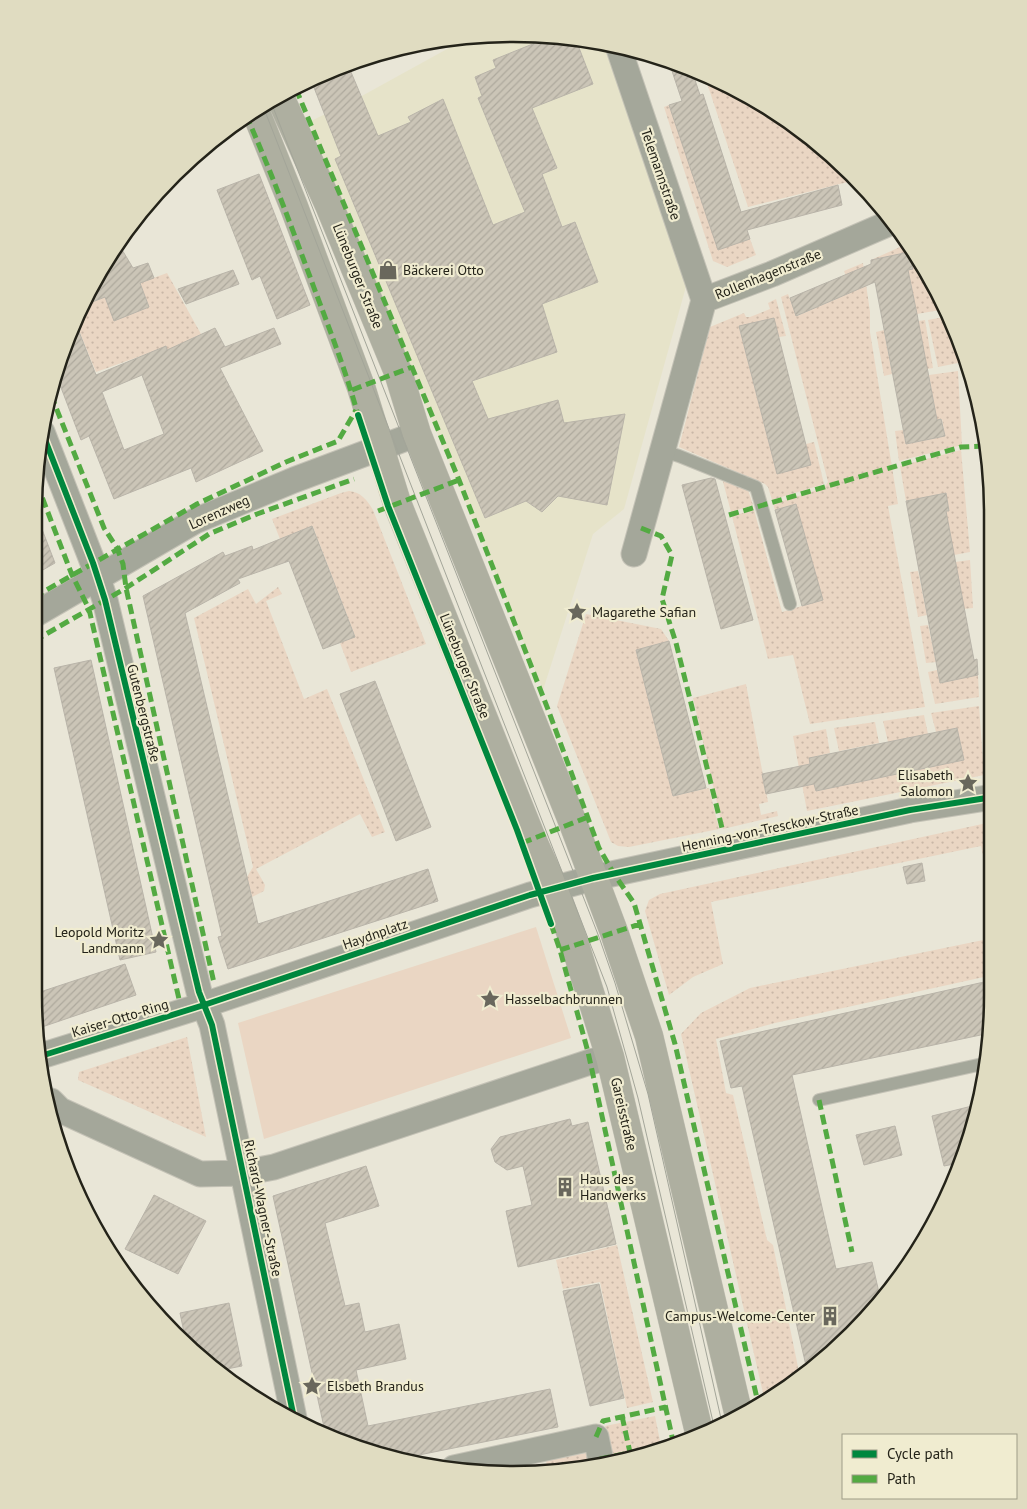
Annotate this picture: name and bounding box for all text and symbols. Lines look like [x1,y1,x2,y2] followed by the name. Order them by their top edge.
[637,126,685,222] street label: Telemannstraße
[329,221,387,331] street label: Lüneburger Straße
[712,245,824,303] street label: Rollenhagenstraße
[377,259,399,281] shop icon: Bäckerei Otto
[403,261,484,279] place label: Bäckerei Otto
[186,491,252,533] street label: Lorenzweg
[566,601,588,623] place icon: Magarethe Safian
[592,603,696,621] place label: Magarethe Safian
[436,611,494,721] street label: Lüneburger Straße
[123,662,165,764] street label: Gutenbergstraße
[898,766,953,800] place label: Elisabeth Salomon
[957,772,979,794] place icon: Elisabeth Salomon
[680,800,860,856] street label: Henning-von-Tresckow-Straße
[340,914,410,954] street label: Haydnplatz
[55,923,144,957] place label: Leopold Moritz Landmann
[148,929,170,951] place icon: Leopold Moritz Landmann
[479,988,501,1010] place icon: Hasselbachbrunnen
[505,990,623,1008] place label: Hasselbachbrunnen
[69,995,171,1041] street label: Kaiser-Otto-Ring
[607,1076,641,1152] street label: Gareisstraße
[240,1138,286,1278] street label: Richard-Wagner-Straße
[580,1170,646,1204] place label: Haus des Handwerks
[554,1176,576,1198] building icon: Haus des Handwerks
[819,1305,841,1327] building icon: Campus-Welcome-Center
[665,1307,815,1325] place label: Campus-Welcome-Center
[301,1375,323,1397] place icon: Elsbeth Brandus
[327,1377,424,1395] place label: Elsbeth Brandus
[842,1434,1017,1499] legend
[887,1444,953,1463] text: Cycle path
[887,1469,916,1488] text: Path

